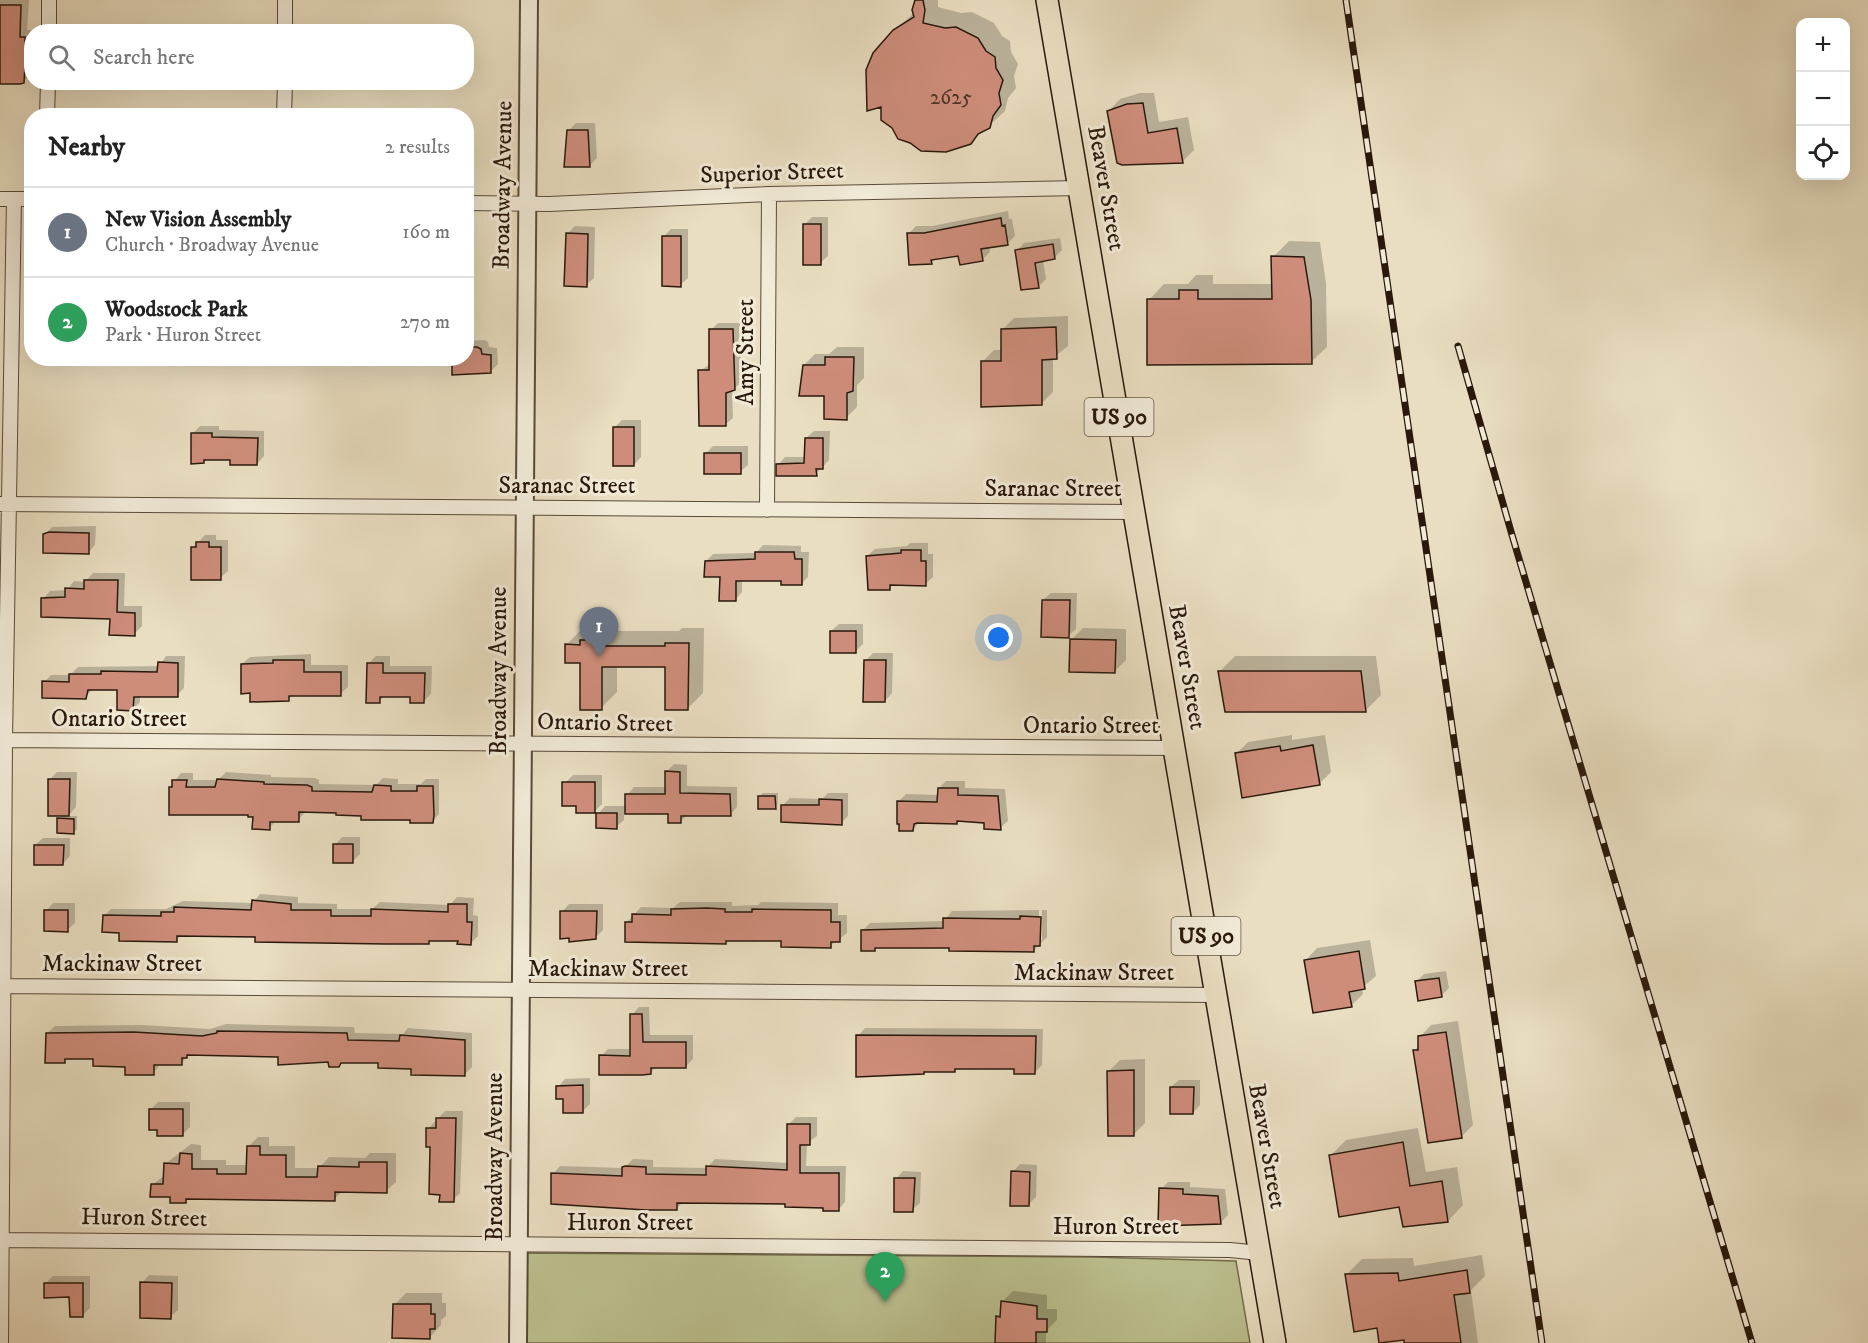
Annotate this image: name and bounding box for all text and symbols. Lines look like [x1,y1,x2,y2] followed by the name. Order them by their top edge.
[1796,18,1850,180] map controls
[1796,18,1850,72] button: +
[24,24,474,90] search box
[45,41,78,74] icon: search
[93,44,195,71] text: Search here
[1796,72,1850,126] button: −
[930,85,972,111] house number: 2625
[487,100,519,270] street label: Broadway Avenue
[1080,123,1132,253] street label: Beaver Street
[1796,126,1850,180] button: locate
[48,131,125,164] text: Nearby
[385,135,450,160] text: 2 results
[700,155,845,190] street label: Superior Street
[105,206,291,233] text: New Vision Assembly
[64,220,71,245] text: 1
[402,220,450,245] text: 160 m
[105,233,319,258] text: Church · Broadway Avenue
[105,296,248,323] text: Woodstock Park
[731,298,761,405] street label: Amy Street
[63,310,72,335] text: 2
[400,310,450,335] text: 270 m
[105,323,261,348] text: Park · Huron Street
[1084,398,1154,436] road number: US 90
[499,471,636,501] street label: Saranac Street
[985,474,1122,504] street label: Saranac Street
[484,587,514,755] street label: Broadway Avenue
[1161,602,1213,732] street label: Beaver Street
[580,608,618,657] pin: 1
[984,623,1013,652] your location
[51,704,187,734] street label: Ontario Street
[537,707,674,739] street label: Ontario Street
[1023,711,1159,741] street label: Ontario Street
[1172,917,1240,955] road number: US 90
[42,949,203,979] street label: Mackinaw Street
[528,954,689,984] street label: Mackinaw Street
[1014,958,1175,988] street label: Mackinaw Street
[480,1073,510,1241] street label: Broadway Avenue
[1241,1081,1293,1211] street label: Beaver Street
[81,1202,208,1234] street label: Huron Street
[567,1208,694,1238] street label: Huron Street
[1053,1212,1180,1242] street label: Huron Street
[866,1252,904,1302] pin: 2

